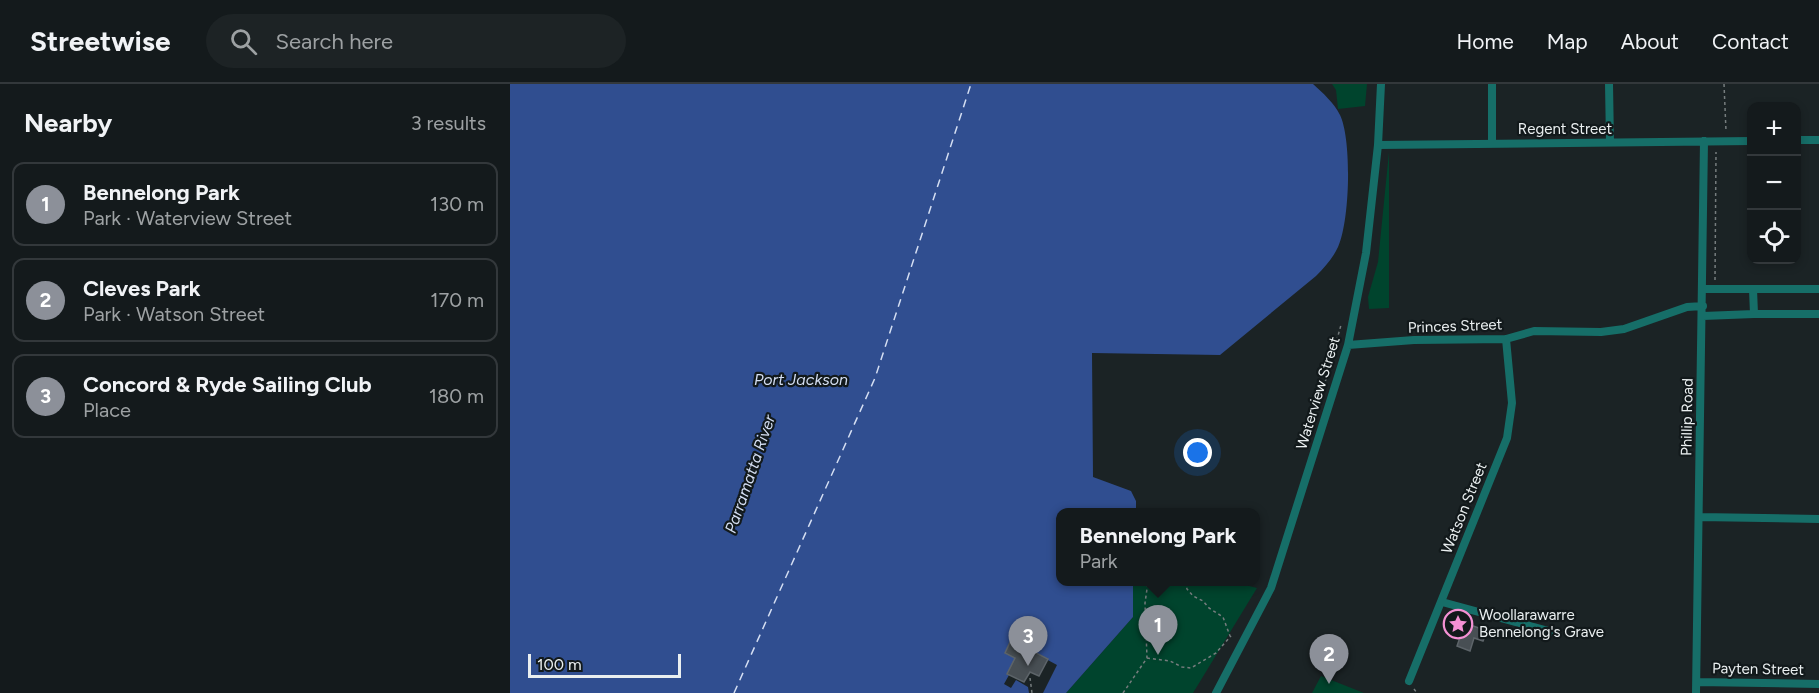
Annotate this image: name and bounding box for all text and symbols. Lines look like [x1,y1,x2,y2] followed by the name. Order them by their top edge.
[206,14,626,68] search box
[30,24,170,58] text: Streetwise
[227,25,260,58] icon: search
[275,28,393,55] text: Search here
[1457,29,1514,54] text: Home
[1547,29,1588,54] text: Map
[1621,29,1679,54] text: About
[1712,29,1789,54] text: Contact
[1747,102,1801,264] map controls
[1747,102,1801,156] button: +
[24,107,112,139] text: Nearby
[411,111,486,135] text: 3 results
[1518,120,1612,138] street label: Regent Street
[1747,156,1801,210] button: −
[83,179,240,206] text: Bennelong Park
[41,192,50,216] text: 1
[430,192,484,216] text: 130 m
[83,206,292,230] text: Park · Waterview Street
[1747,210,1801,264] button: locate
[83,275,201,302] text: Cleves Park
[40,288,51,312] text: 2
[430,288,484,312] text: 170 m
[83,302,265,326] text: Park · Watson Street
[1407,315,1503,337] street label: Princes Street
[1292,334,1344,452] street label: Waterview Street
[754,370,848,389] water label: Port Jackson
[83,371,372,398] text: Concord & Ryde Sailing Club
[1677,378,1697,456] street label: Phillip Road
[40,384,51,408] text: 3
[429,384,484,408] text: 180 m
[83,398,131,422] text: Place
[721,412,779,536] water label: Parramatta River
[1183,438,1212,467] your location
[1438,459,1491,556] street label: Watson Street
[1056,508,1260,586] popup
[1080,522,1236,549] text: Bennelong Park
[1080,549,1118,573] text: Park
[1138,606,1178,655] pin: 1
[1479,606,1604,641] place label: Woollarawarre Bennelong's Grave
[1442,608,1474,640] place icon: Woollarawarre Bennelong's Grave
[1008,616,1048,666] pin: 3
[1310,634,1348,684] pin: 2
[528,651,681,678] scale bar
[537,655,582,674] text: 100 m
[1712,659,1804,679] street label: Payten Street

